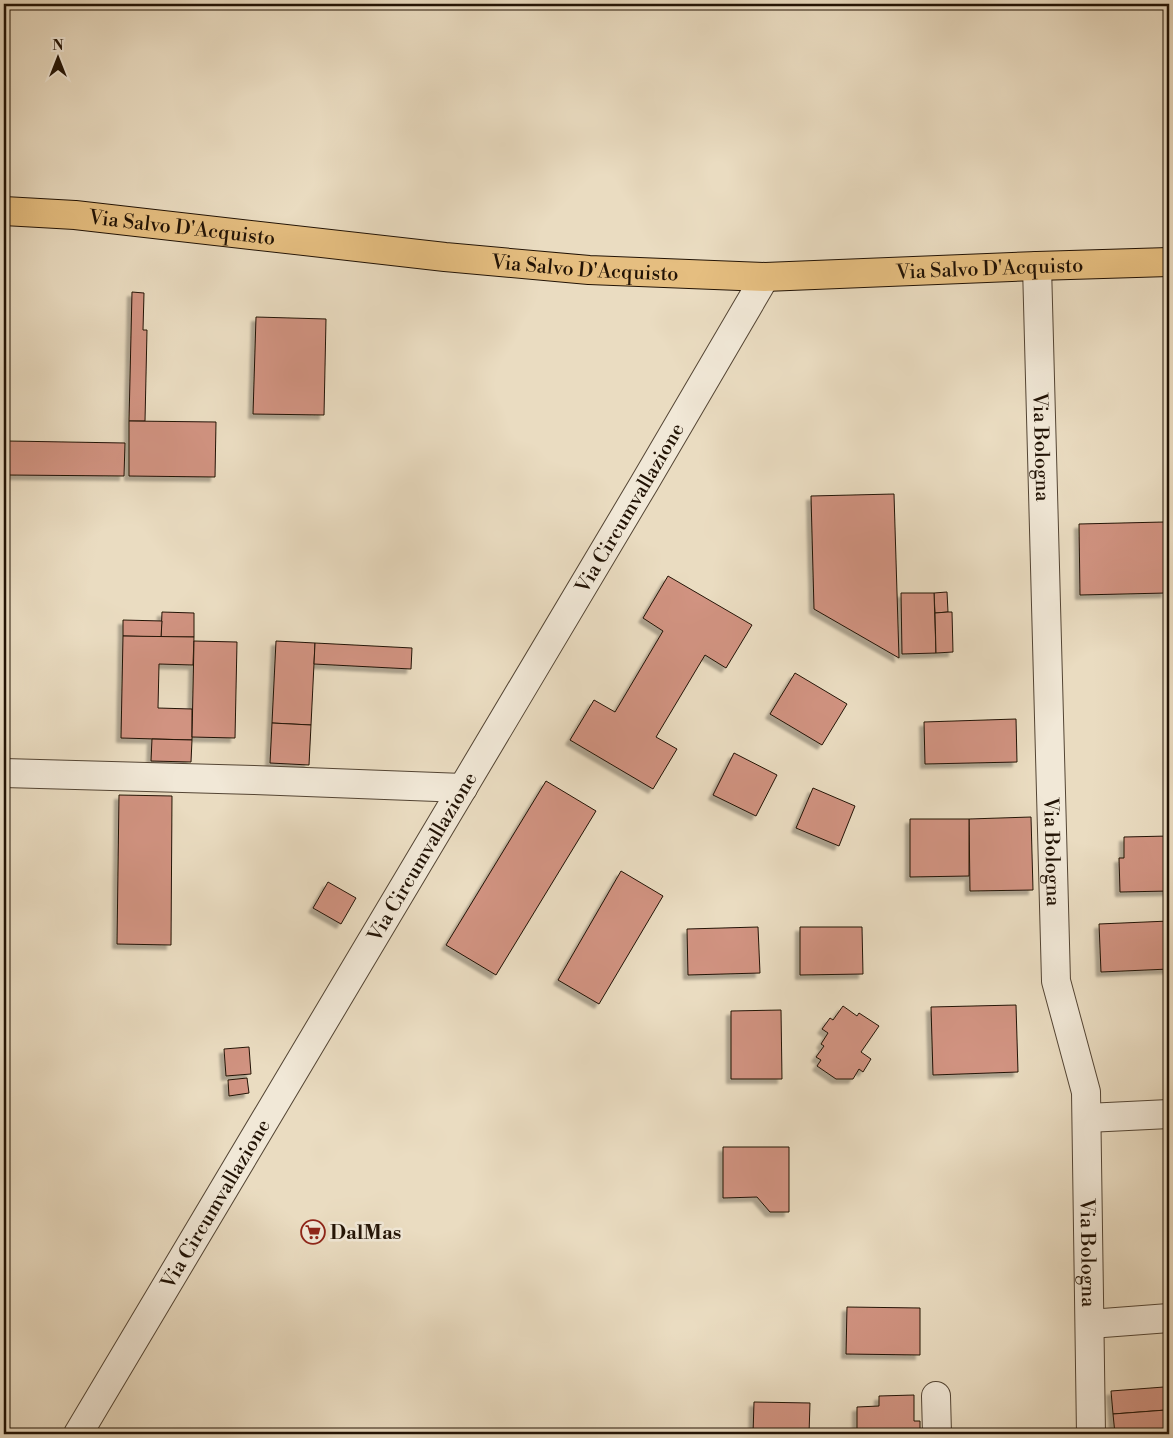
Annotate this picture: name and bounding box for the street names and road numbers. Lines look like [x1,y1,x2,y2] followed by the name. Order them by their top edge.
[87,206,276,252] street label: Via Salvo D'Acquisto
[489,250,679,288] street label: Via Salvo D'Acquisto
[895,254,1084,286] street label: Via Salvo D'Acquisto
[1026,391,1054,503] street label: Via Bologna
[570,419,691,599] street label: Via Circumvallazione
[362,768,483,948] street label: Via Circumvallazione
[1037,796,1065,907] street label: Via Bologna
[156,1115,277,1295] street label: Via Circumvallazione
[1074,1197,1100,1308] street label: Via Bologna

